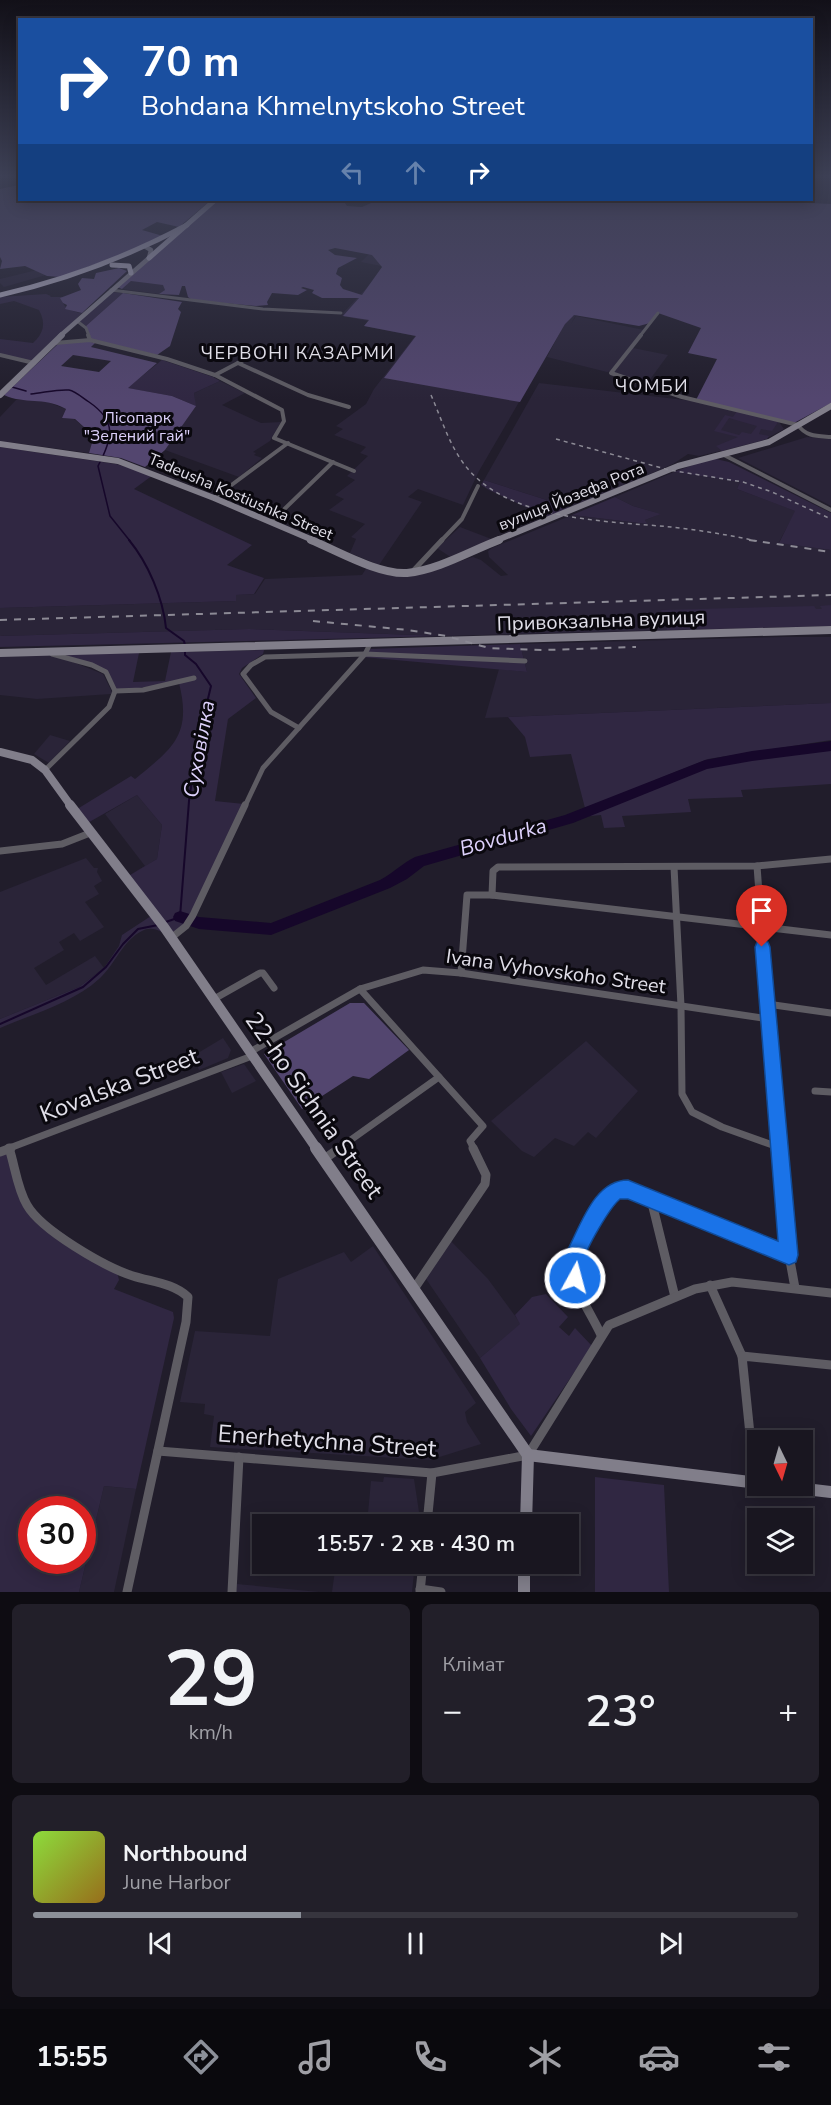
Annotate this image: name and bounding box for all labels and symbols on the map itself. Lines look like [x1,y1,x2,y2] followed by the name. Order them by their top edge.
[201,341,395,365] district label: ЧЕРВОНІ КАЗАРМИ
[615,374,689,398] district label: ЧОМБИ
[84,407,190,447] park label: Лісопарк "Зелений гай"
[145,448,337,546] street label: Tadeusha Kostiushka Street
[495,458,647,536] street label: вулиця Йозефа Рота
[496,603,706,638] street label: Привокзальна вулиця
[177,698,221,800] water label: Суховілка
[456,811,550,863] water label: Bovdurka
[736,885,787,947] pin
[444,943,668,1000] street label: Ivana Vyhovskoho Street
[238,1005,391,1205] street label: 22-ho Sichnia Street
[35,1040,203,1130] street label: Kovalska Street
[543,1246,607,1310] position arrow
[217,1417,438,1465] street label: Enerhetychna Street
[747,1430,813,1496] north arrow
[18,1496,96,1574] speed limit sign: 30

